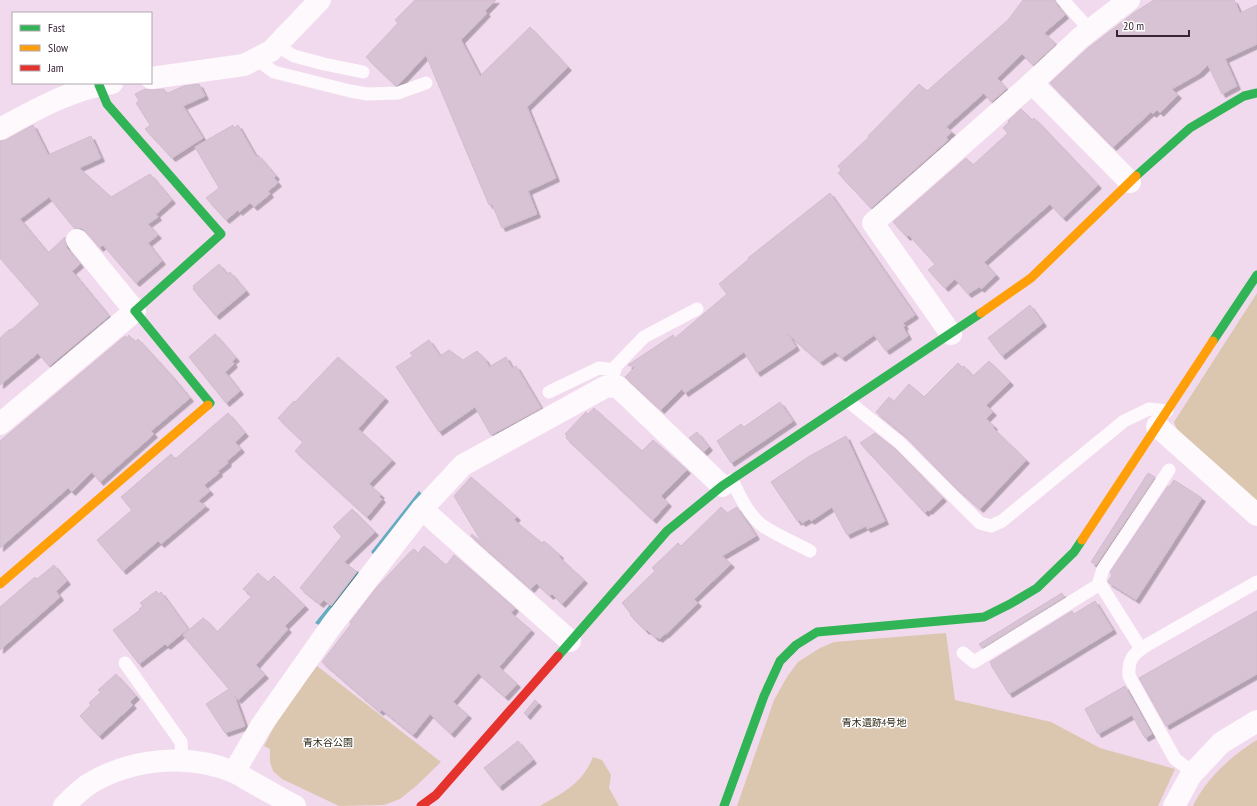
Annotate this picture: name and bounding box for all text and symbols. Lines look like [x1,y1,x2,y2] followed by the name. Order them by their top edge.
[12,12,152,84] legend
[1117,12,1189,38] scale bar
[1123,18,1144,33] text: 20 m
[48,20,66,35] text: Fast
[48,40,69,55] text: Slow
[47,60,64,75] text: Jam
[842,716,907,729] park label: 青木遺跡4号地
[303,736,353,749] park label: 青木谷公園

